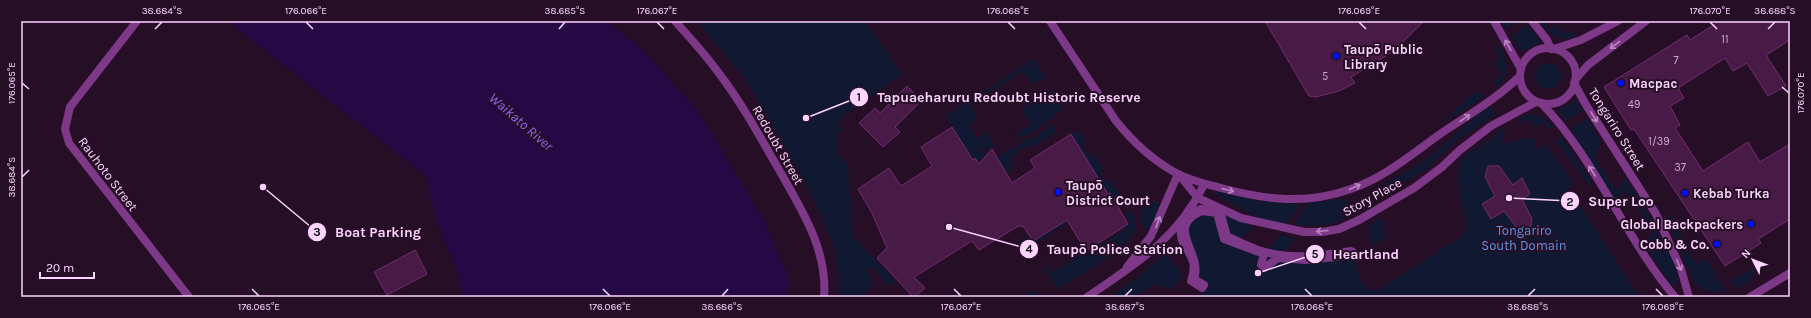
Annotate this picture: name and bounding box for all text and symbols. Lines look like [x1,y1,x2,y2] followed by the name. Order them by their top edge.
[142,5,182,17] text: 38.684°S
[285,5,327,17] text: 176.066°E
[545,5,585,17] text: 38.685°S
[637,5,677,17] text: 176.067°E
[987,5,1029,17] text: 176.068°E
[1338,5,1380,17] text: 176.069°E
[1689,5,1731,17] text: 176.070°E
[1754,5,1796,17] text: 38.688°S
[1721,33,1729,46] house number: 11
[1504,39,1512,51] one-way arrow
[1609,41,1620,49] one-way arrow
[1344,42,1423,72] place label: Taupō Public Library
[1331,51,1341,61] marker: Taupō Public Library
[1673,54,1679,67] house number: 7
[6,62,18,104] text: 176.065°E
[1322,70,1328,83] house number: 5
[1795,72,1807,114] text: 176.070°E
[1629,76,1677,91] place label: Macpac
[1616,78,1626,88] marker: Macpac
[849,84,1148,110] callout: Tapuaeharuru Redoubt Historic Reserve
[1586,85,1648,173] street label: Tongariro Street
[485,89,558,155] water label: Waikato River
[877,89,1141,106] text: Tapuaeharuru Redoubt Historic Reserve
[857,90,861,104] text: 1
[1628,98,1640,111] house number: 49
[749,103,807,187] street label: Redoubt Street
[1590,111,1598,123] one-way arrow
[1459,113,1471,121] one-way arrow
[75,134,141,214] street label: Rauhoto Street
[1648,135,1670,148] house number: 1/39
[6,157,18,197] text: 38.684°S
[1674,161,1686,174] house number: 37
[1587,166,1596,177] one-way arrow
[1340,175,1404,219] street label: Story Place
[1066,178,1150,208] place label: Taupō District Court
[1349,182,1361,190] one-way arrow
[1693,186,1770,201] place label: Kebab Turka
[1053,187,1063,197] marker: Taupō District Court
[1221,187,1234,194] one-way arrow
[1560,188,1662,214] callout: Super Loo
[1680,188,1690,198] marker: Kebab Turka
[1588,193,1654,210] text: Super Loo
[1566,195,1574,209] text: 2
[1155,215,1162,228] one-way arrow
[1620,217,1743,232] place label: Global Backpackers
[307,219,429,245] callout: Boat Parking
[1746,219,1756,229] marker: Global Backpackers
[1481,223,1567,253] park label: Tongariro South Domain
[335,224,421,241] text: Boat Parking
[313,225,321,239] text: 3
[1316,228,1329,235] one-way arrow
[1019,236,1191,262] callout: Taupō Police Station
[1640,237,1709,252] place label: Cobb & Co.
[1712,239,1722,249] marker: Cobb & Co.
[1733,240,1773,280] north arrow
[1047,241,1183,258] text: Taupō Police Station
[1305,241,1407,267] callout: Heartland
[1025,242,1033,256] text: 4
[1333,246,1399,263] text: Heartland
[1738,246,1753,261] text: N
[1312,247,1319,261] text: 5
[40,254,94,280] scale bar
[1676,259,1684,271] one-way arrow
[46,261,74,275] text: 20 m
[238,301,280,313] text: 176.065°E
[589,301,631,313] text: 176.066°E
[702,301,742,313] text: 38.686°S
[941,301,981,313] text: 176.067°E
[1105,301,1145,313] text: 38.687°S
[1291,301,1333,313] text: 176.068°E
[1507,301,1549,313] text: 38.688°S
[1642,301,1684,313] text: 176.069°E

